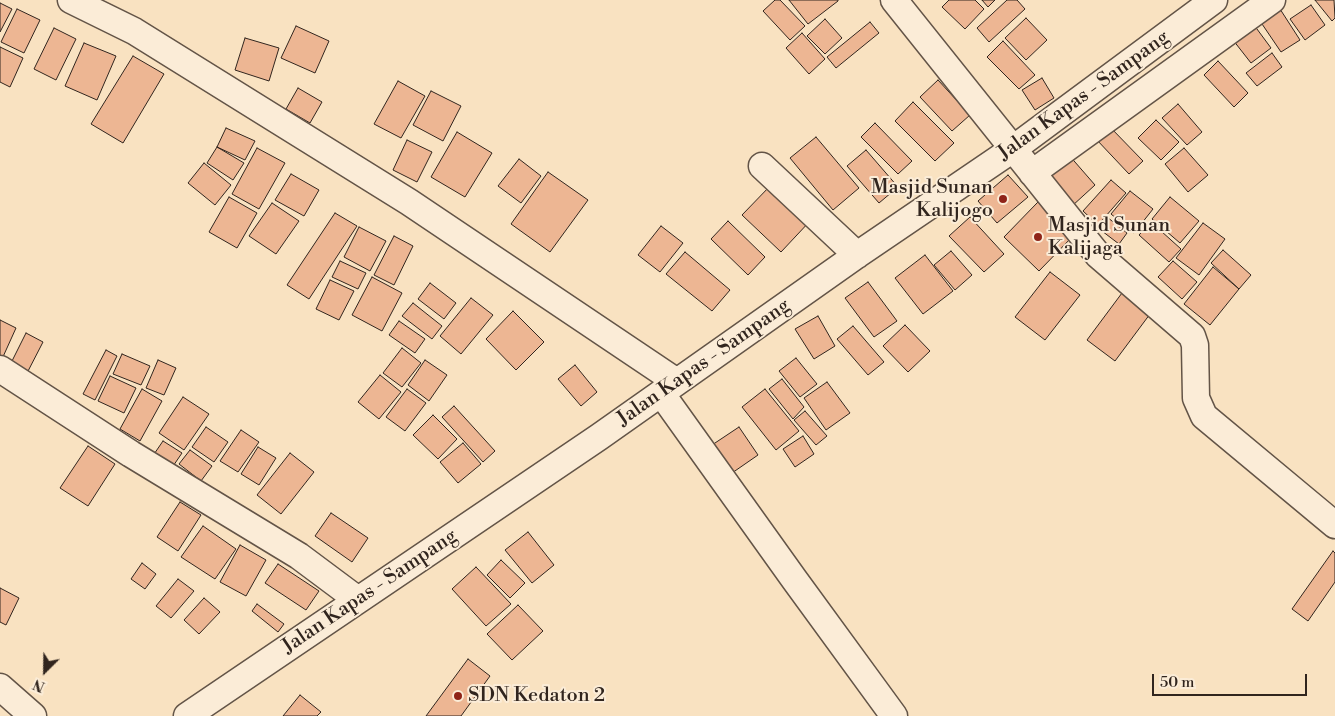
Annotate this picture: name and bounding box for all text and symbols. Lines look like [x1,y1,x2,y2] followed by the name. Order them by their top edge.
[994,26,1174,166] street label: Jalan Kapas - Sampang
[871,176,993,223] place label: Masjid Sunan Kalijogo
[997,193,1009,205] marker: Masjid Sunan Kalijogo
[1048,214,1170,261] place label: Masjid Sunan Kalijaga
[1032,231,1044,243] marker: Masjid Sunan Kalijaga
[613,294,795,432] street label: Jalan Kapas - Sampang
[278,525,462,659] street label: Jalan Kapas - Sampang
[20,646,70,696] north arrow
[1155,664,1310,696] scale bar
[1160,673,1194,692] text: 50 m
[31,674,48,695] text: N
[468,684,605,708] place label: SDN Kedaton 2
[452,690,464,702] marker: SDN Kedaton 2

